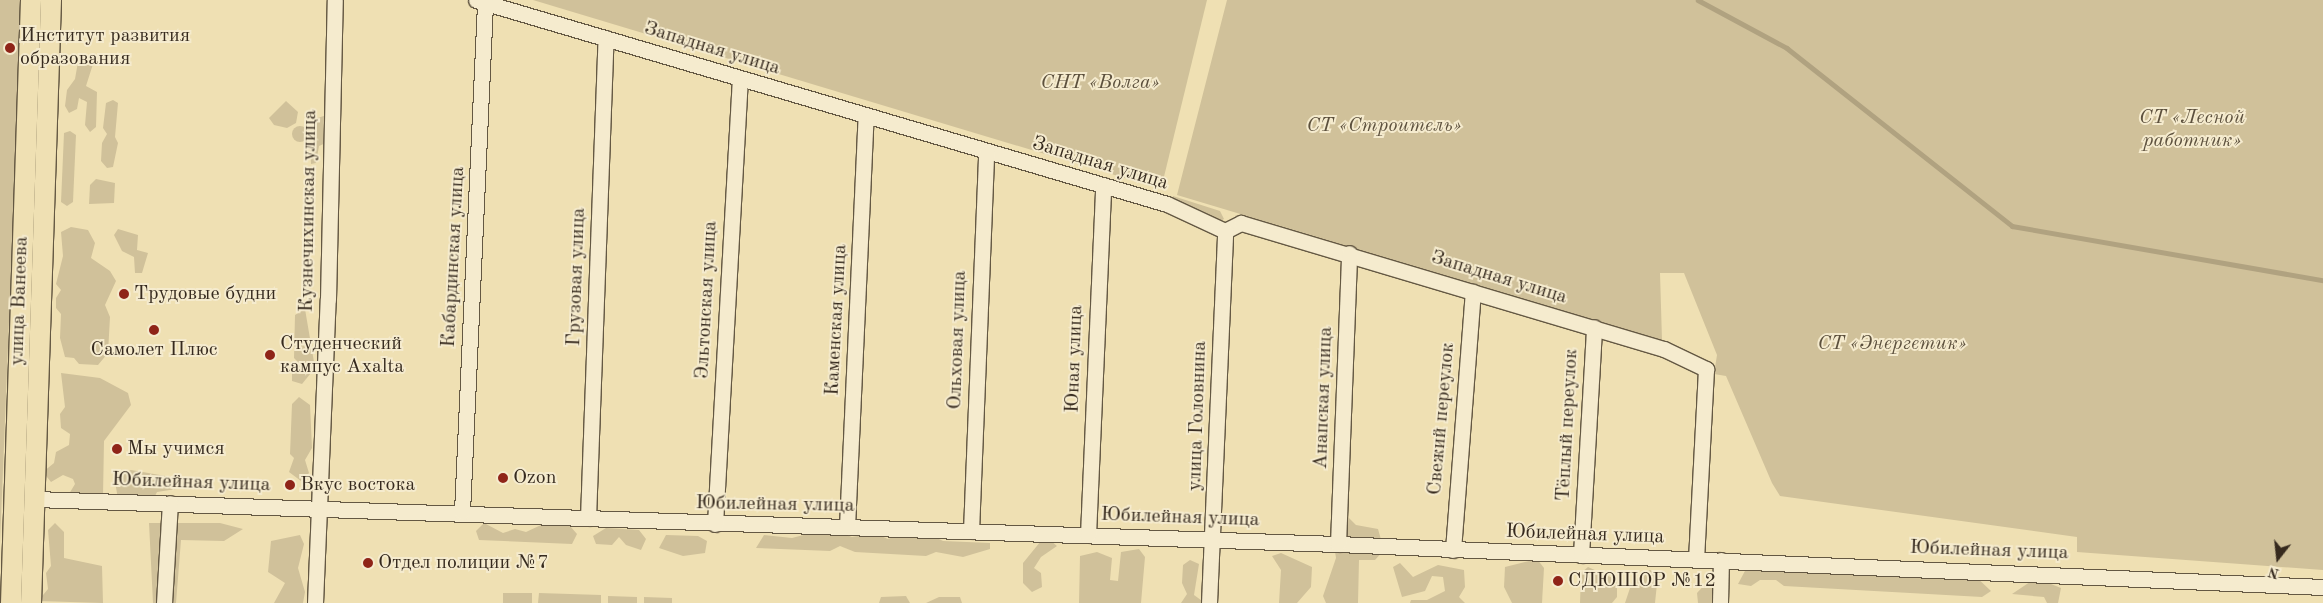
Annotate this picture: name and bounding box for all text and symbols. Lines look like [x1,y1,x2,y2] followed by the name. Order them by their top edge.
[641,17,783,81] street label: Западная улица
[20,24,190,71] place label: Институт развития образования
[4,42,16,54] marker: Институт развития образования
[1041,71,1159,95] park label: СНТ «Волга»
[2139,106,2245,153] park label: СТ «Лесной работник»
[295,109,323,313] street label: Кузнечихинская улица
[1306,114,1462,138] park label: СТ «Строитель»
[1029,132,1171,196] street label: Западная улица
[437,166,471,348] street label: Кабардинская улица
[563,207,591,347] street label: Грузовая улица
[691,220,723,380] street label: Эльтонская улица
[6,236,34,366] street label: улица Ванеева
[821,244,853,396] street label: Каменская улица
[1428,246,1570,310] street label: Западная улица
[944,270,972,410] street label: Ольховая улица
[134,282,276,306] place label: Трудовые будни
[118,288,130,300] marker: Трудовые будни
[1061,305,1089,413] street label: Юная улица
[148,324,160,336] marker: Самолет Плюс
[1310,326,1338,470] street label: Анапская улица
[280,332,404,379] place label: Студенческий кампус Axalta
[1817,332,1967,356] park label: СТ «Энергетик»
[91,338,217,362] place label: Самолет Плюс
[1183,340,1213,492] street label: улица Головнина
[1423,342,1461,496] street label: Свежий переулок
[1552,348,1584,502] street label: Тёплый переулок
[264,349,276,361] marker: Студенческий кампус Axalta
[127,437,225,461] place label: Мы учимся
[111,443,123,455] marker: Мы учимся
[513,466,557,490] place label: Ozon
[111,468,271,498] street label: Юбилейная улица
[497,472,509,484] marker: Ozon
[300,473,415,497] place label: Вкус востока
[284,479,296,491] marker: Вкус востока
[695,492,855,518] street label: Юбилейная улица
[1100,503,1260,533] street label: Юбилейная улица
[1505,520,1665,550] street label: Юбилейная улица
[2253,533,2303,583] north arrow
[1909,536,2069,566] street label: Юбилейная улица
[378,551,549,575] place label: Отдел полиции №7
[362,557,374,569] marker: Отдел полиции №7
[2267,564,2281,581] text: N
[1568,569,1716,593] place label: СДЮШОР №12
[1552,575,1564,587] marker: СДЮШОР №12

